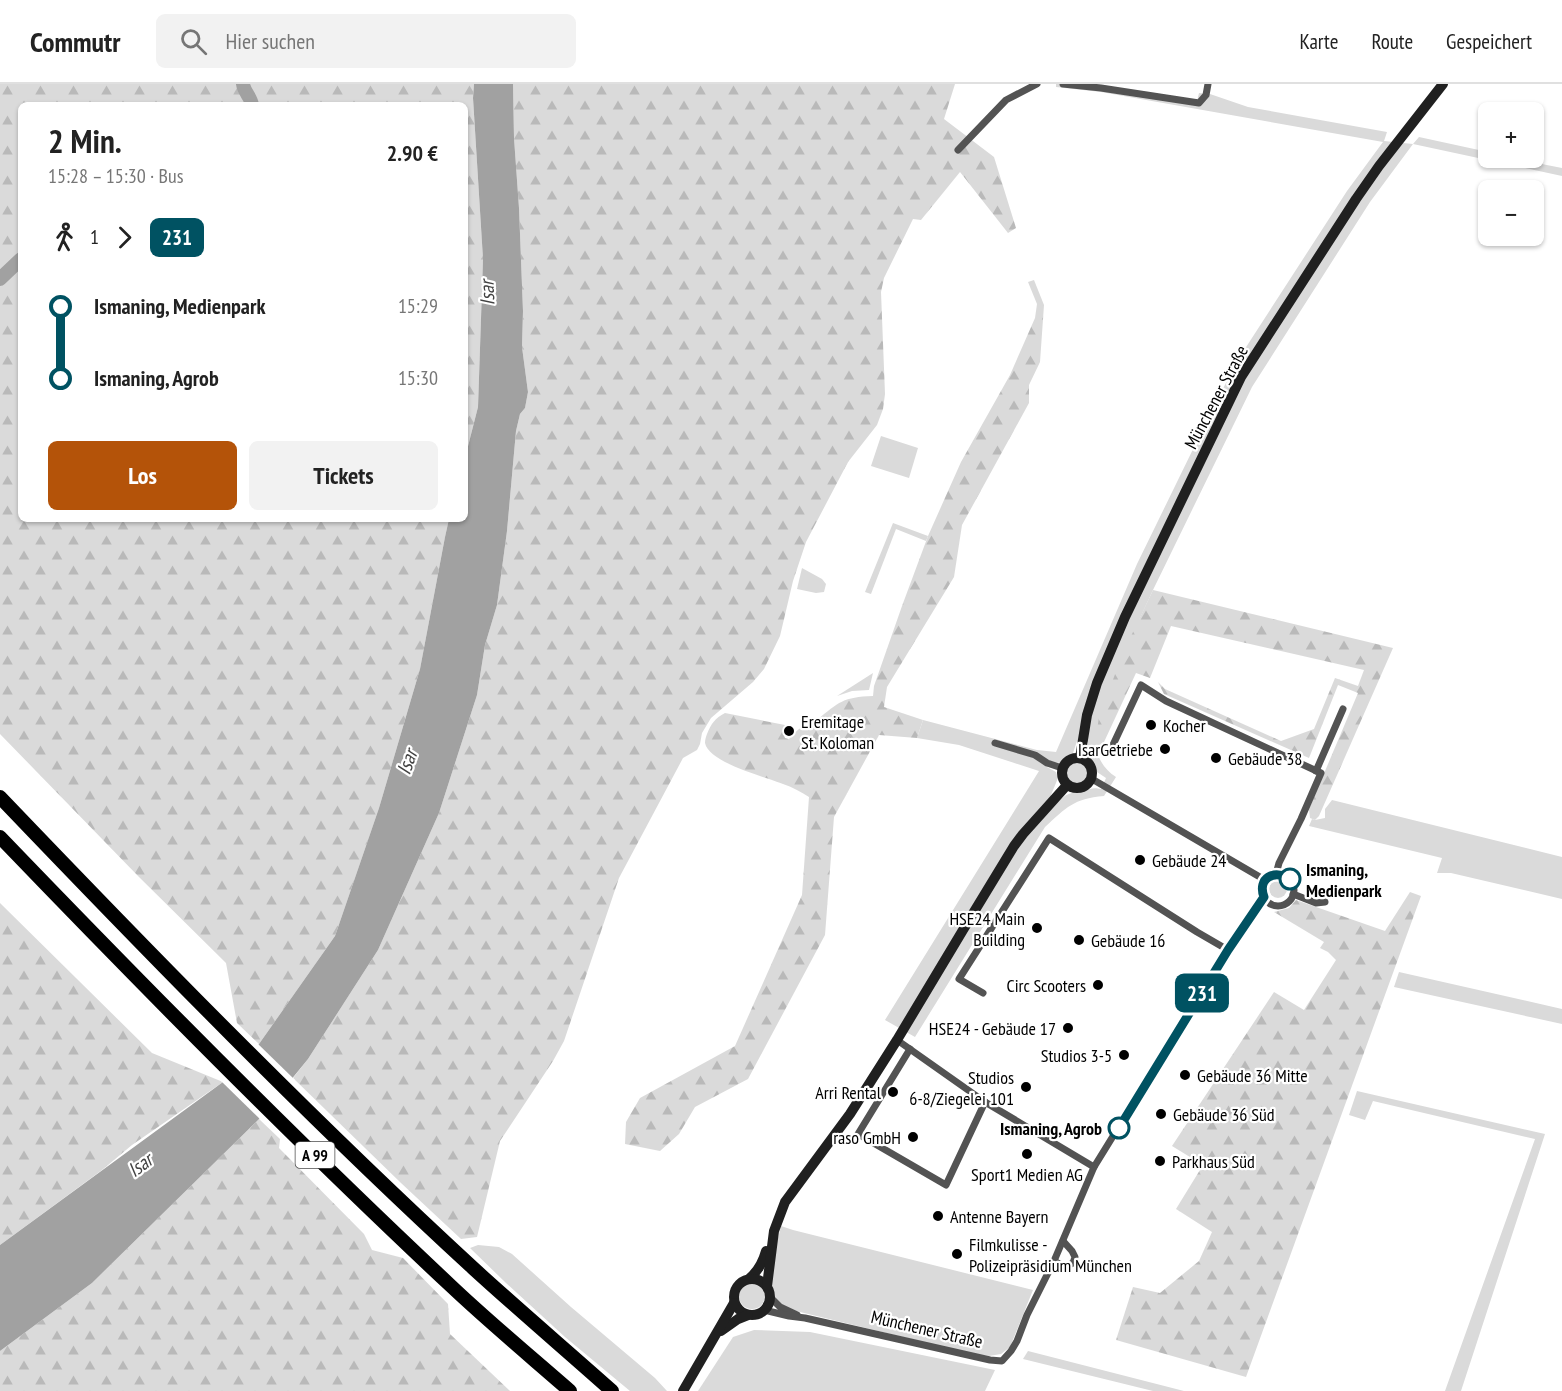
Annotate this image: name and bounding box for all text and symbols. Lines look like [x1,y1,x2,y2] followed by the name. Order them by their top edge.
[156,14,576,68] search box
[30,23,120,60] text: Commutr
[177,25,210,58] icon: search
[225,27,315,55] text: Hier suchen
[1300,28,1338,55] text: Karte
[1371,28,1413,55] text: Route
[1446,28,1532,55] text: Gespeichert
[1478,102,1544,246] map controls
[1478,102,1544,168] button: +
[48,119,122,162] text: 2 Min.
[387,139,438,167] text: 2.90 €
[48,163,183,189] text: 15:28 – 15:30 · Bus
[1478,180,1544,246] button: −
[48,221,81,254] icon: walk
[108,221,141,254] icon: forward
[90,224,99,250] text: 1
[162,224,192,251] text: 231
[473,278,500,306] water label: Isar
[94,292,265,320] text: Ismaning, Medienpark
[398,293,438,319] text: 15:29
[1179,341,1253,453] street label: Münchener Straße
[94,364,219,392] text: Ismaning, Agrob
[398,365,438,391] text: 15:30
[48,441,237,510] button: Los
[249,441,438,510] button: Tickets
[801,710,874,754] place label: Eremitage St. Koloman
[1163,714,1206,737] place label: Kocher
[1144,718,1158,732] marker: Kocher
[782,724,796,738] marker: Eremitage St. Koloman
[1078,738,1153,761] place label: IsarGetriebe
[1158,742,1172,756] marker: IsarGetriebe
[391,744,424,778] water label: Isar
[1228,747,1302,770] place label: Gebäude 38
[1209,751,1223,765] marker: Gebäude 38
[1152,849,1226,872] place label: Gebäude 24
[1133,853,1147,867] marker: Gebäude 24
[1306,858,1382,902] place label: Ismaning, Medienpark
[1279,868,1301,890] marker: Ismaning, Medienpark
[949,907,1025,951] place label: HSE24 Main Building
[1030,921,1044,935] marker: HSE24 Main Building
[1091,929,1165,952] place label: Gebäude 16
[1072,933,1086,947] marker: Gebäude 16
[1006,974,1086,997] place label: Circ Scooters
[1168,974,1236,1012] line badge: 231
[1091,978,1105,992] marker: Circ Scooters
[1187,980,1217,1007] text: 231
[929,1017,1056,1040] place label: HSE24 - Gebäude 17
[1061,1021,1075,1035] marker: HSE24 - Gebäude 17
[1041,1044,1112,1067] place label: Studios 3-5
[1117,1048,1131,1062] marker: Studios 3-5
[1197,1064,1308,1087] place label: Gebäude 36 Mitte
[909,1066,1014,1110] place label: Studios 6-8/Ziegelei 101
[1178,1068,1192,1082] marker: Gebäude 36 Mitte
[1019,1080,1033,1094] marker: Studios 6-8/Ziegelei 101
[815,1081,882,1104] place label: Arri Rental
[886,1085,900,1099] marker: Arri Rental
[1173,1103,1274,1126] place label: Gebäude 36 Süd
[1154,1107,1168,1121] marker: Gebäude 36 Süd
[1000,1117,1102,1140] place label: Ismaning, Agrob
[1108,1117,1130,1139] marker: Ismaning, Agrob
[833,1126,901,1149] place label: raso GmbH
[906,1130,920,1144] marker: raso GmbH
[296,1142,334,1168] road number: A 99
[122,1146,160,1183] water label: Isar
[1020,1147,1034,1161] marker: Sport1 Medien AG
[1172,1150,1255,1173] place label: Parkhaus Süd
[1153,1154,1167,1168] marker: Parkhaus Süd
[971,1163,1083,1186] place label: Sport1 Medien AG
[950,1205,1048,1228] place label: Antenne Bayern
[931,1209,945,1223] marker: Antenne Bayern
[969,1233,1132,1277] place label: Filmkulisse - Polizeipräsidium München
[950,1247,964,1261] marker: Filmkulisse - Polizeipräsidium München
[869,1305,985,1353] street label: Münchener Straße

